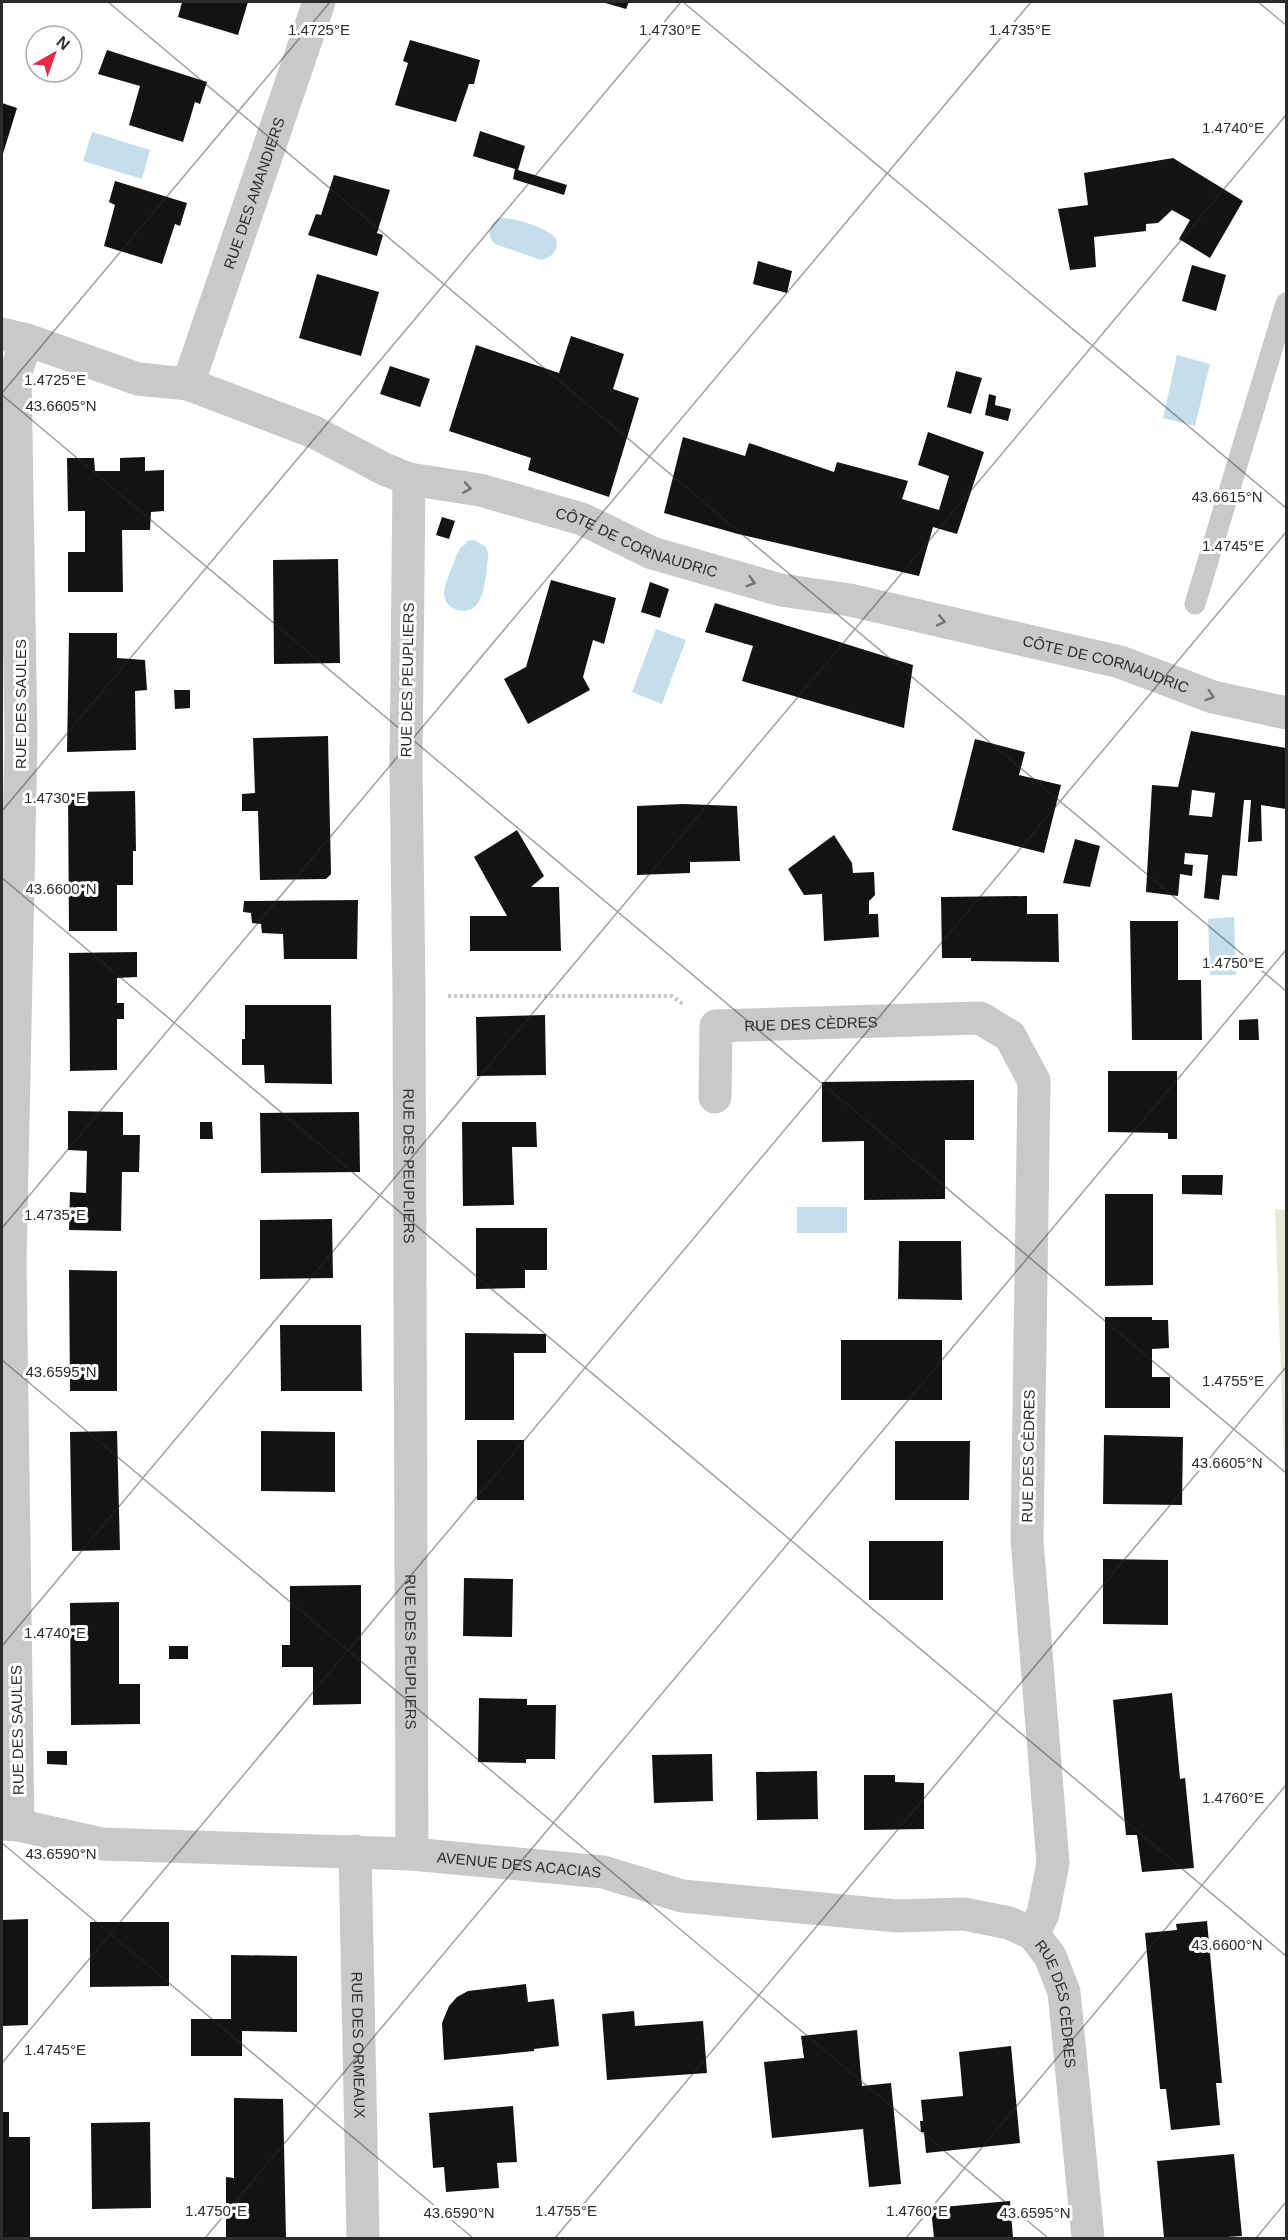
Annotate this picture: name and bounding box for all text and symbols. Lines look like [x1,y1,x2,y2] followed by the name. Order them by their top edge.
[288,21,350,38] text: 1.4725°E
[639,21,701,38] text: 1.4730°E
[989,21,1051,38] text: 1.4735°E
[24,24,84,84] north arrow
[53,33,73,53] text: N
[220,115,287,271] street label: RUE DES AMANDIERS
[1202,119,1264,136] text: 1.4740°E
[24,371,86,388] text: 1.4725°E
[25,397,97,414] text: 43.6605°N
[462,481,472,493] one-way arrow
[1191,488,1263,505] text: 43.6615°N
[554,504,720,580] street label: CÔTE DE CORNAUDRIC
[1202,537,1264,554] text: 1.4745°E
[745,575,756,587] one-way arrow
[397,602,417,758] street label: RUE DES PEUPLIERS
[936,614,946,627] one-way arrow
[1021,631,1192,696] street label: CÔTE DE CORNAUDRIC
[12,639,29,769] street label: RUE DES SAULES
[1204,688,1215,701] one-way arrow
[24,789,86,806] text: 1.4730°E
[25,880,97,897] text: 43.6600°N
[1202,954,1264,971] text: 1.4750°E
[744,1013,878,1034] street label: RUE DES CÈDRES
[401,1088,418,1244] street label: RUE DES PEUPLIERS
[24,1206,86,1223] text: 1.4735°E
[25,1363,97,1380] text: 43.6595°N
[1202,1372,1264,1389] text: 1.4755°E
[1018,1389,1038,1523] street label: RUE DES CÈDRES
[1191,1454,1263,1471] text: 43.6605°N
[403,1574,420,1730] street label: RUE DES PEUPLIERS
[24,1624,86,1641] text: 1.4740°E
[7,1665,27,1795] street label: RUE DES SAULES
[1202,1789,1264,1806] text: 1.4760°E
[25,1845,97,1862] text: 43.6590°N
[436,1848,602,1880] street label: AVENUE DES ACACIAS
[1032,1936,1080,2069] street label: RUE DES CÈDRES
[1191,1936,1263,1953] text: 43.6600°N
[349,1971,369,2119] street label: RUE DES ORMEAUX
[24,2041,86,2058] text: 1.4745°E
[185,2202,247,2219] text: 1.4750°E
[535,2202,597,2219] text: 1.4755°E
[886,2202,948,2219] text: 1.4760°E
[423,2204,495,2221] text: 43.6590°N
[999,2204,1071,2221] text: 43.6595°N

